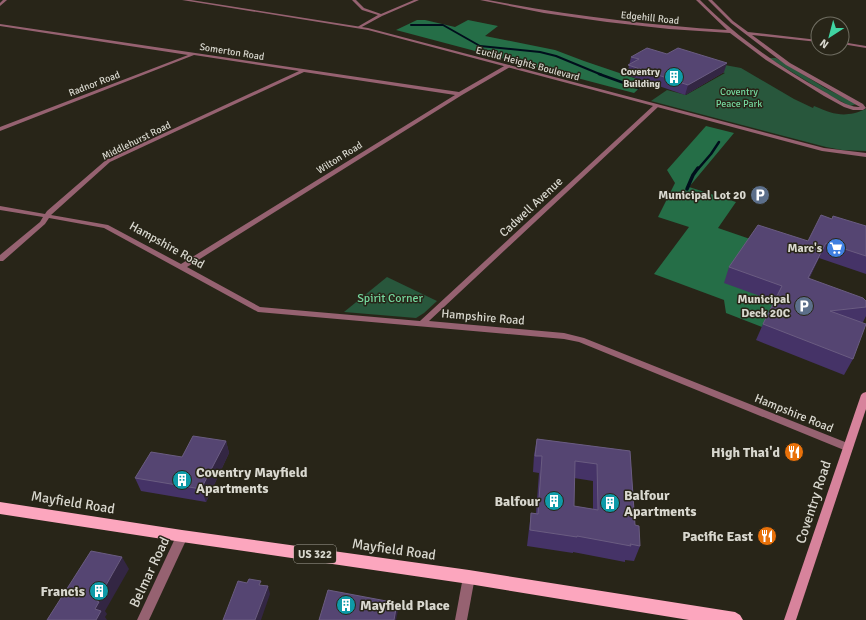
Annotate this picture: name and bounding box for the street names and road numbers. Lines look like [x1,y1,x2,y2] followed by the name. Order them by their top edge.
[620,9,680,27] street label: Edgehill Road
[199,41,265,63] street label: Somerton Road
[475,44,581,84] street label: Euclid Heights Boulevard
[67,69,122,99] street label: Radnor Road
[100,119,173,163] street label: Middlehurst Road
[314,139,365,177] street label: Wilton Road
[497,174,566,241] street label: Cadwell Avenue
[127,219,207,272] street label: Hampshire Road
[441,306,525,329] street label: Hampshire Road
[752,391,835,436] street label: Hampshire Road
[792,458,835,546] street label: Coventry Road
[30,487,116,518] street label: Mayfield Road
[126,534,173,610] street label: Belmar Road
[351,535,437,564] street label: Mayfield Road
[294,545,336,563] road number: US 322

